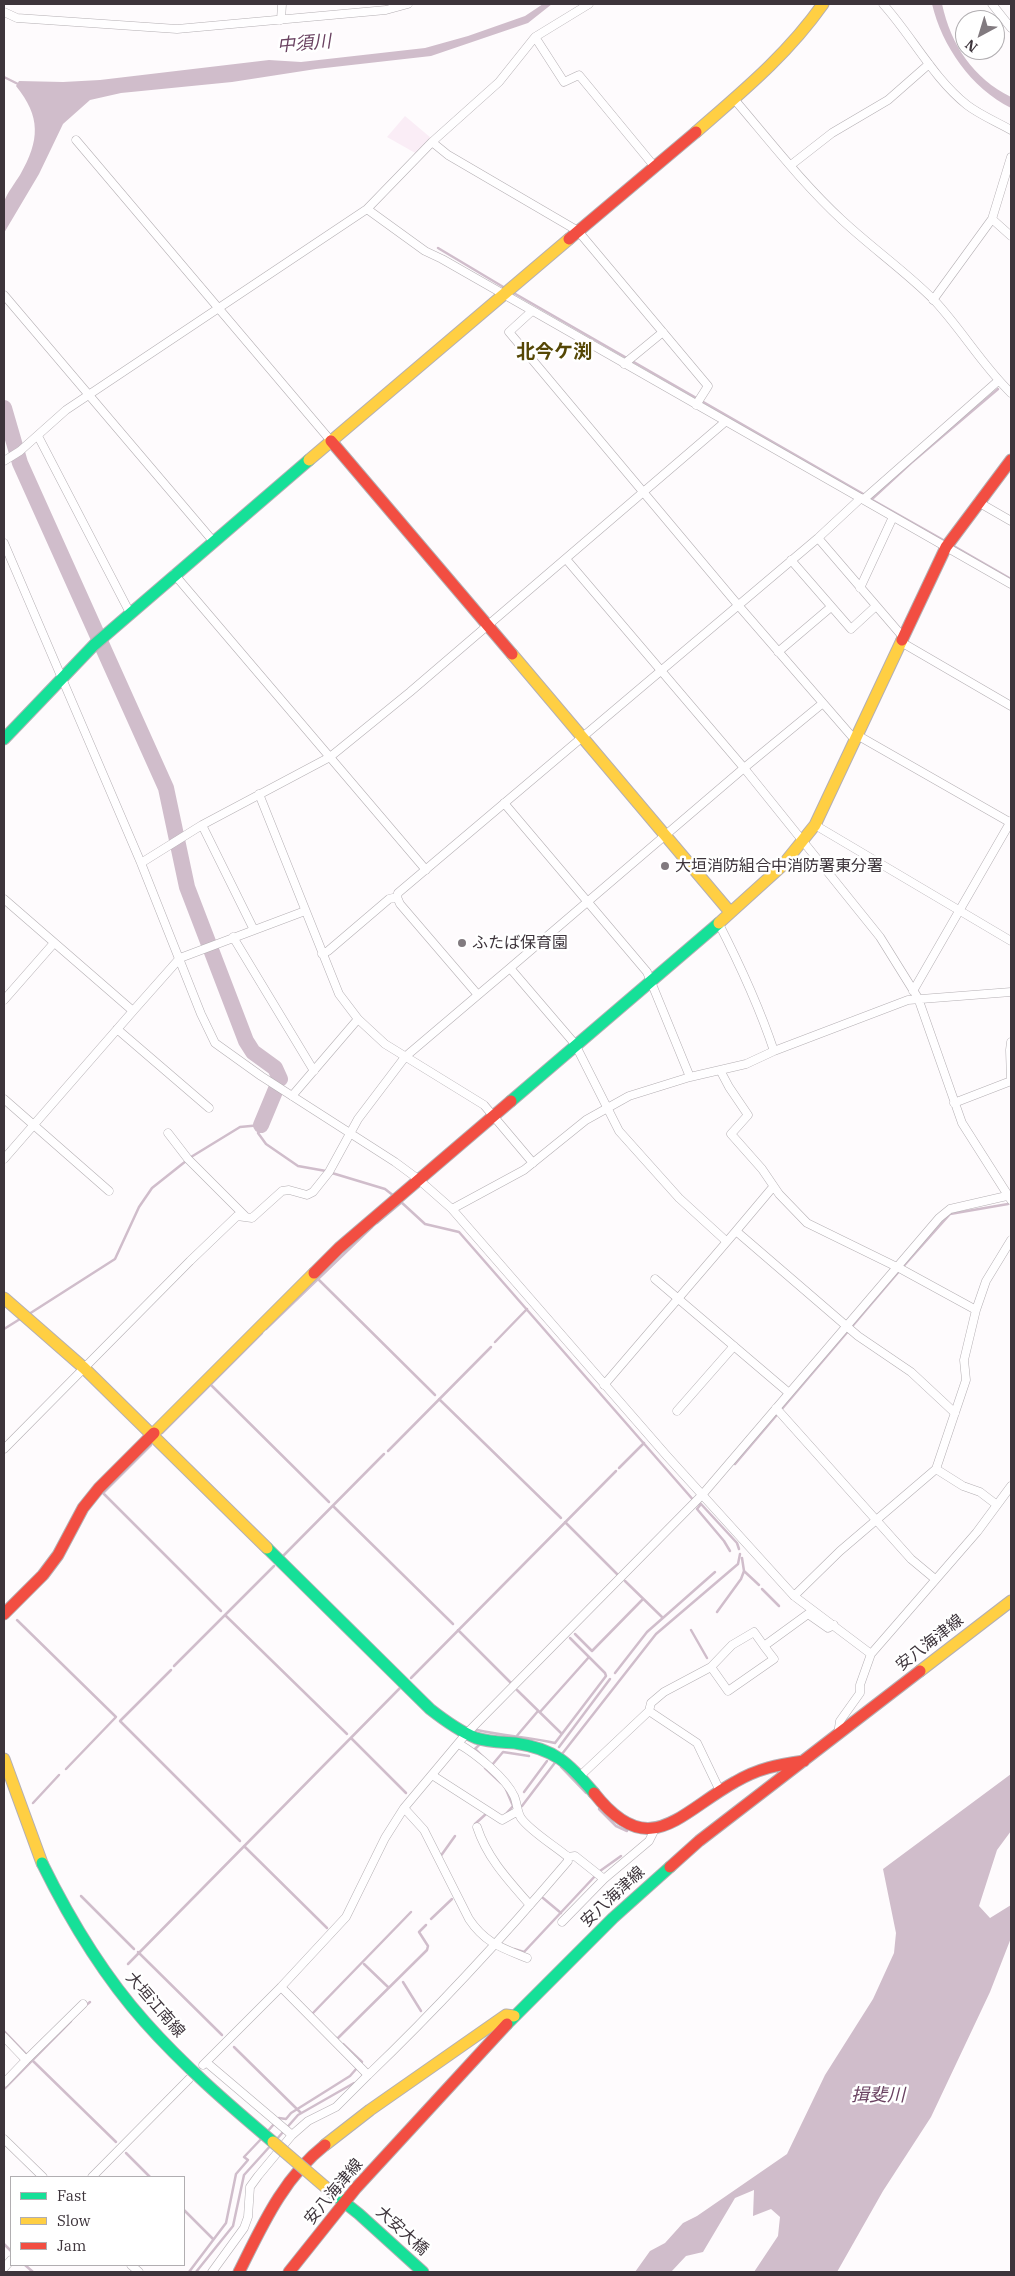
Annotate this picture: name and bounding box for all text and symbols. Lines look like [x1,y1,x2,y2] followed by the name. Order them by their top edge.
[955,10,1005,60] north arrow
[276,31,332,57] water label: 中須川
[961,35,981,56] text: N
[516,342,592,364] district label: 北今ケ渕
[675,856,883,876] place label: 大垣消防組合中消防署東分署
[659,860,671,872] marker: 大垣消防組合中消防署東分署
[472,933,568,953] place label: ふたば保育園
[456,937,468,949] marker: ふたば保育園
[893,1611,967,1675] street label: 安八海津線
[577,1863,649,1931] street label: 安八海津線
[122,1969,188,2041] street label: 大垣江南線
[851,2085,905,2107] water label: 揖斐川
[301,2155,367,2229] street label: 安八海津線
[10,2176,185,2266] legend
[57,2186,87,2205] text: Fast
[372,2202,432,2260] street label: 大安大橋
[57,2211,90,2230] text: Slow
[57,2236,86,2255] text: Jam

